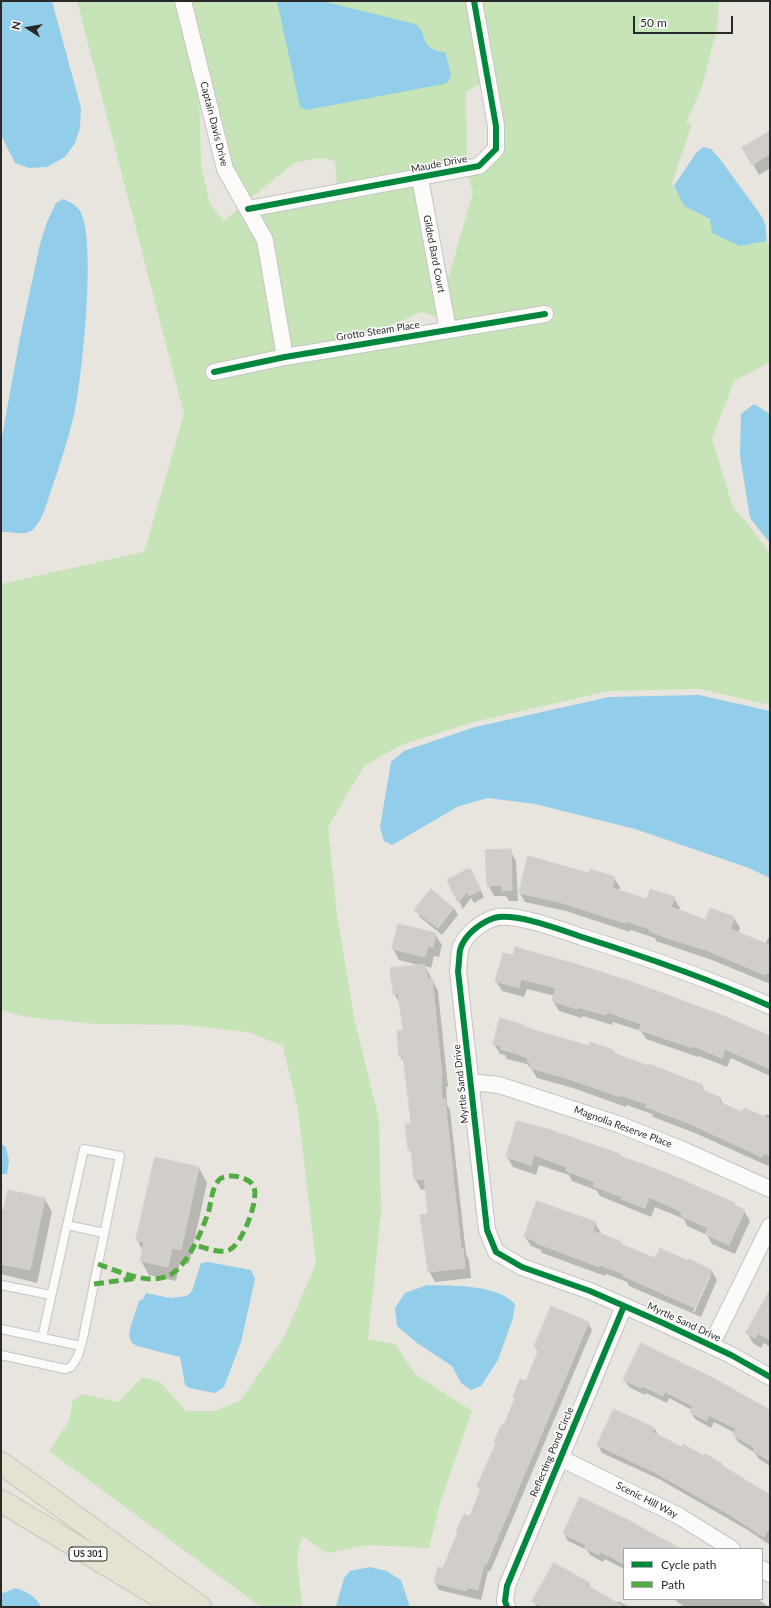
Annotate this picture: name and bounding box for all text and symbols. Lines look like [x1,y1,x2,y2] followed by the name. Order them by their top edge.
[8,8,48,48] north arrow
[635,8,735,34] scale bar
[640,15,667,30] text: 50 m
[9,20,23,31] text: N
[198,80,230,168] street label: Captain Davis Drive
[410,153,468,175] street label: Maude Drive
[421,214,447,294] street label: Gilded Bard Court
[335,318,421,344] street label: Grotto Steam Place
[451,1044,471,1124] street label: Myrtle Sand Drive
[572,1104,674,1150] street label: Magnolia Reserve Place
[645,1300,723,1344] street label: Myrtle Sand Drive
[528,1405,576,1499] street label: Reflecting Pond Circle
[614,1479,680,1521] street label: Scenic Hill Way
[69,1547,107,1561] road number: US 301
[623,1548,763,1600] legend
[661,1557,716,1572] text: Cycle path
[661,1577,685,1592] text: Path

